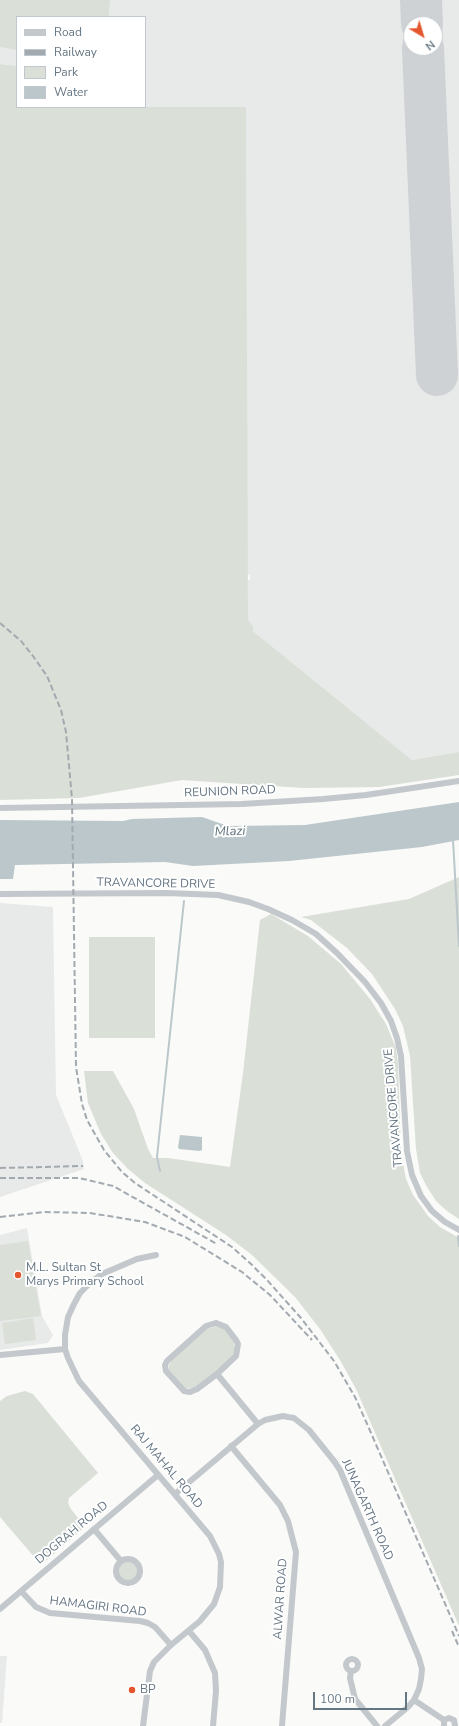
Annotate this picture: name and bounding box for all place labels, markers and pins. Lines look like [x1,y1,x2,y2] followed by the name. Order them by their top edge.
[26,1261,144,1289] place label: M.L. Sultan St Marys Primary School
[13,1270,23,1280] marker: M.L. Sultan St Marys Primary School
[140,1683,156,1697] place label: BP
[127,1685,137,1695] marker: BP

